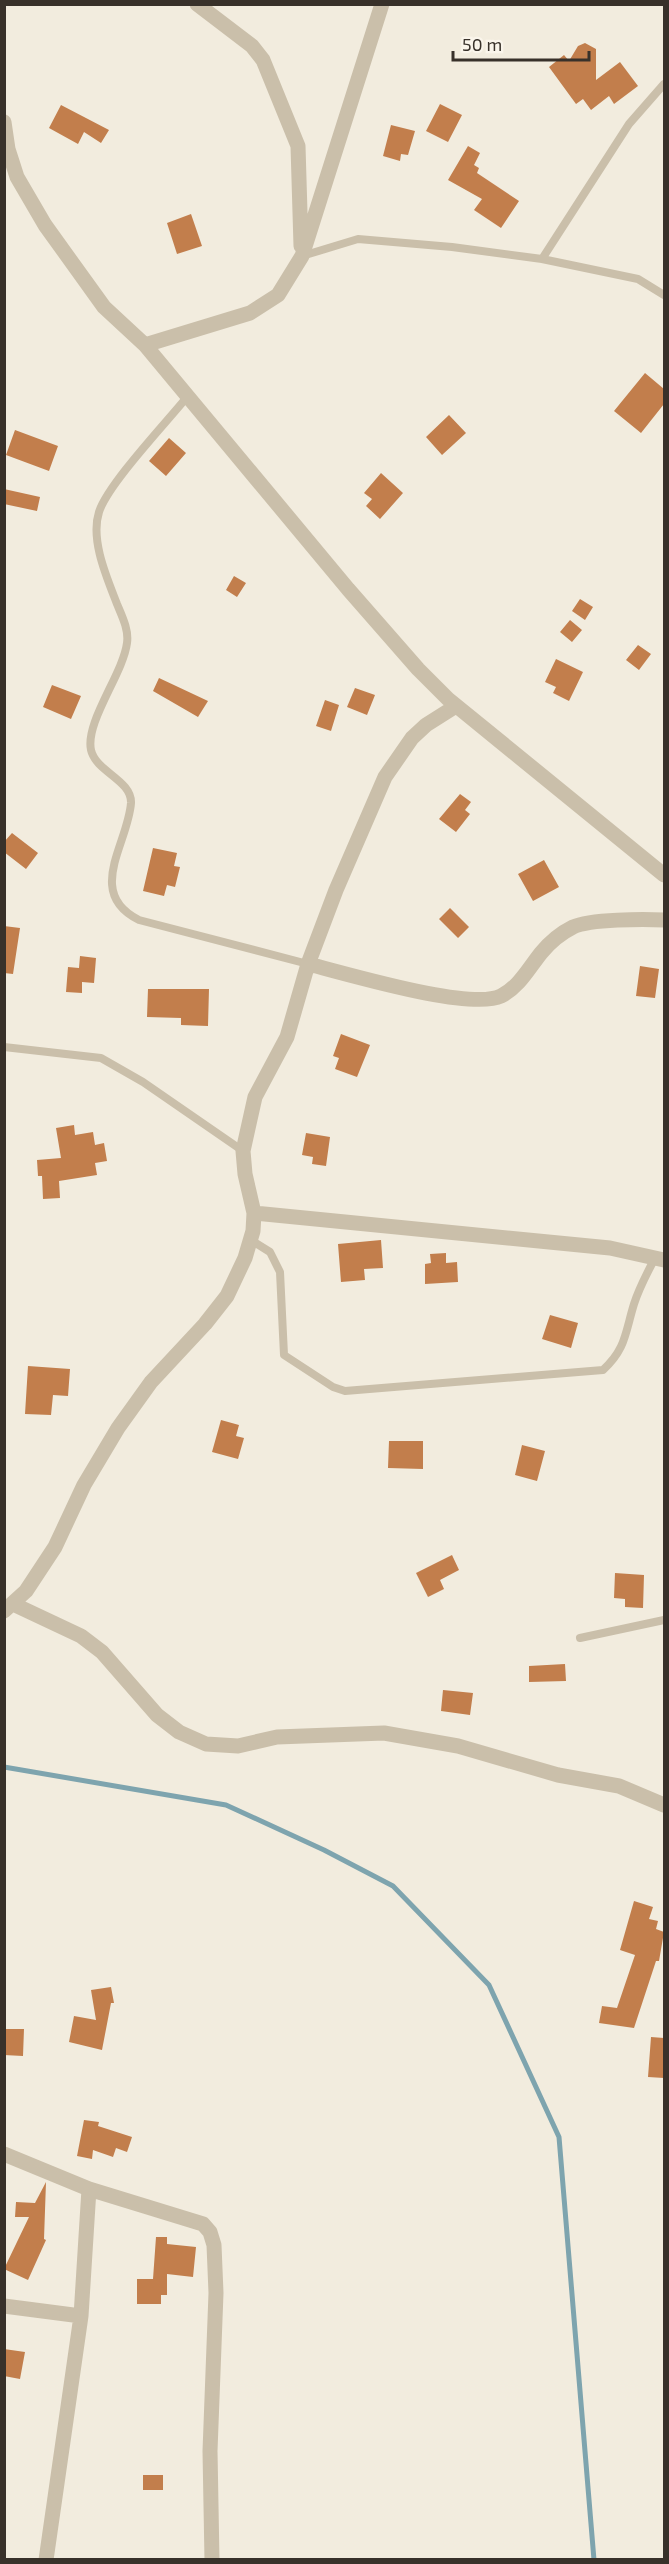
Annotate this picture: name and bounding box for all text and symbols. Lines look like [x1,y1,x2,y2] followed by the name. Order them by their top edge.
[453,24,590,62] scale bar
[462,33,502,55] text: 50 m

